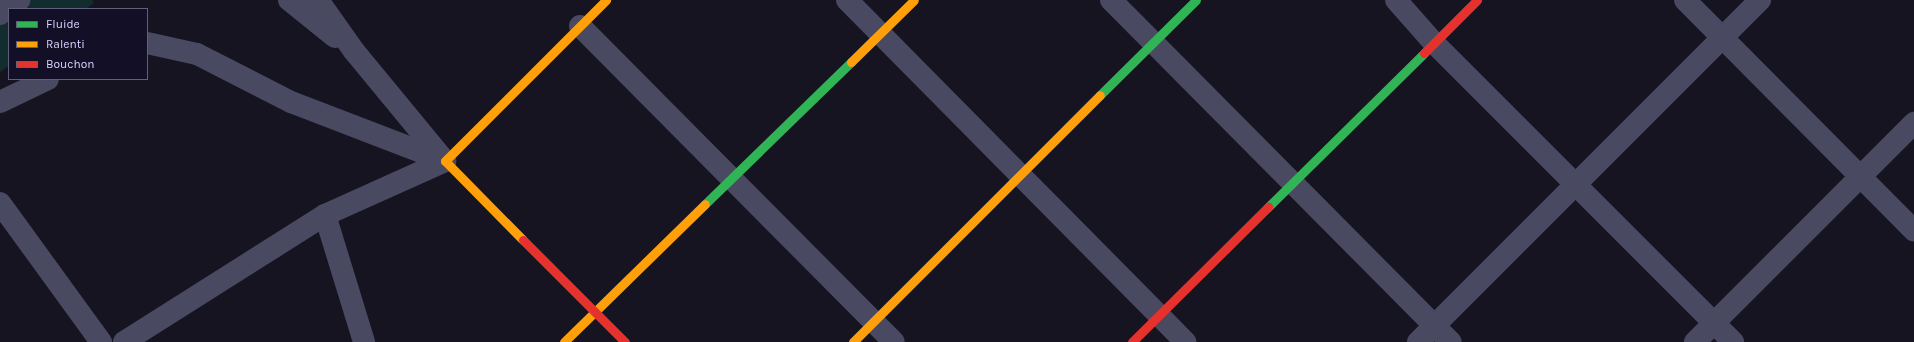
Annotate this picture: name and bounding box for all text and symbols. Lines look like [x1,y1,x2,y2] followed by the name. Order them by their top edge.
[8,8,148,80] legend
[46,17,80,31] text: Fluide
[46,37,85,51] text: Ralenti
[46,57,95,71] text: Bouchon

